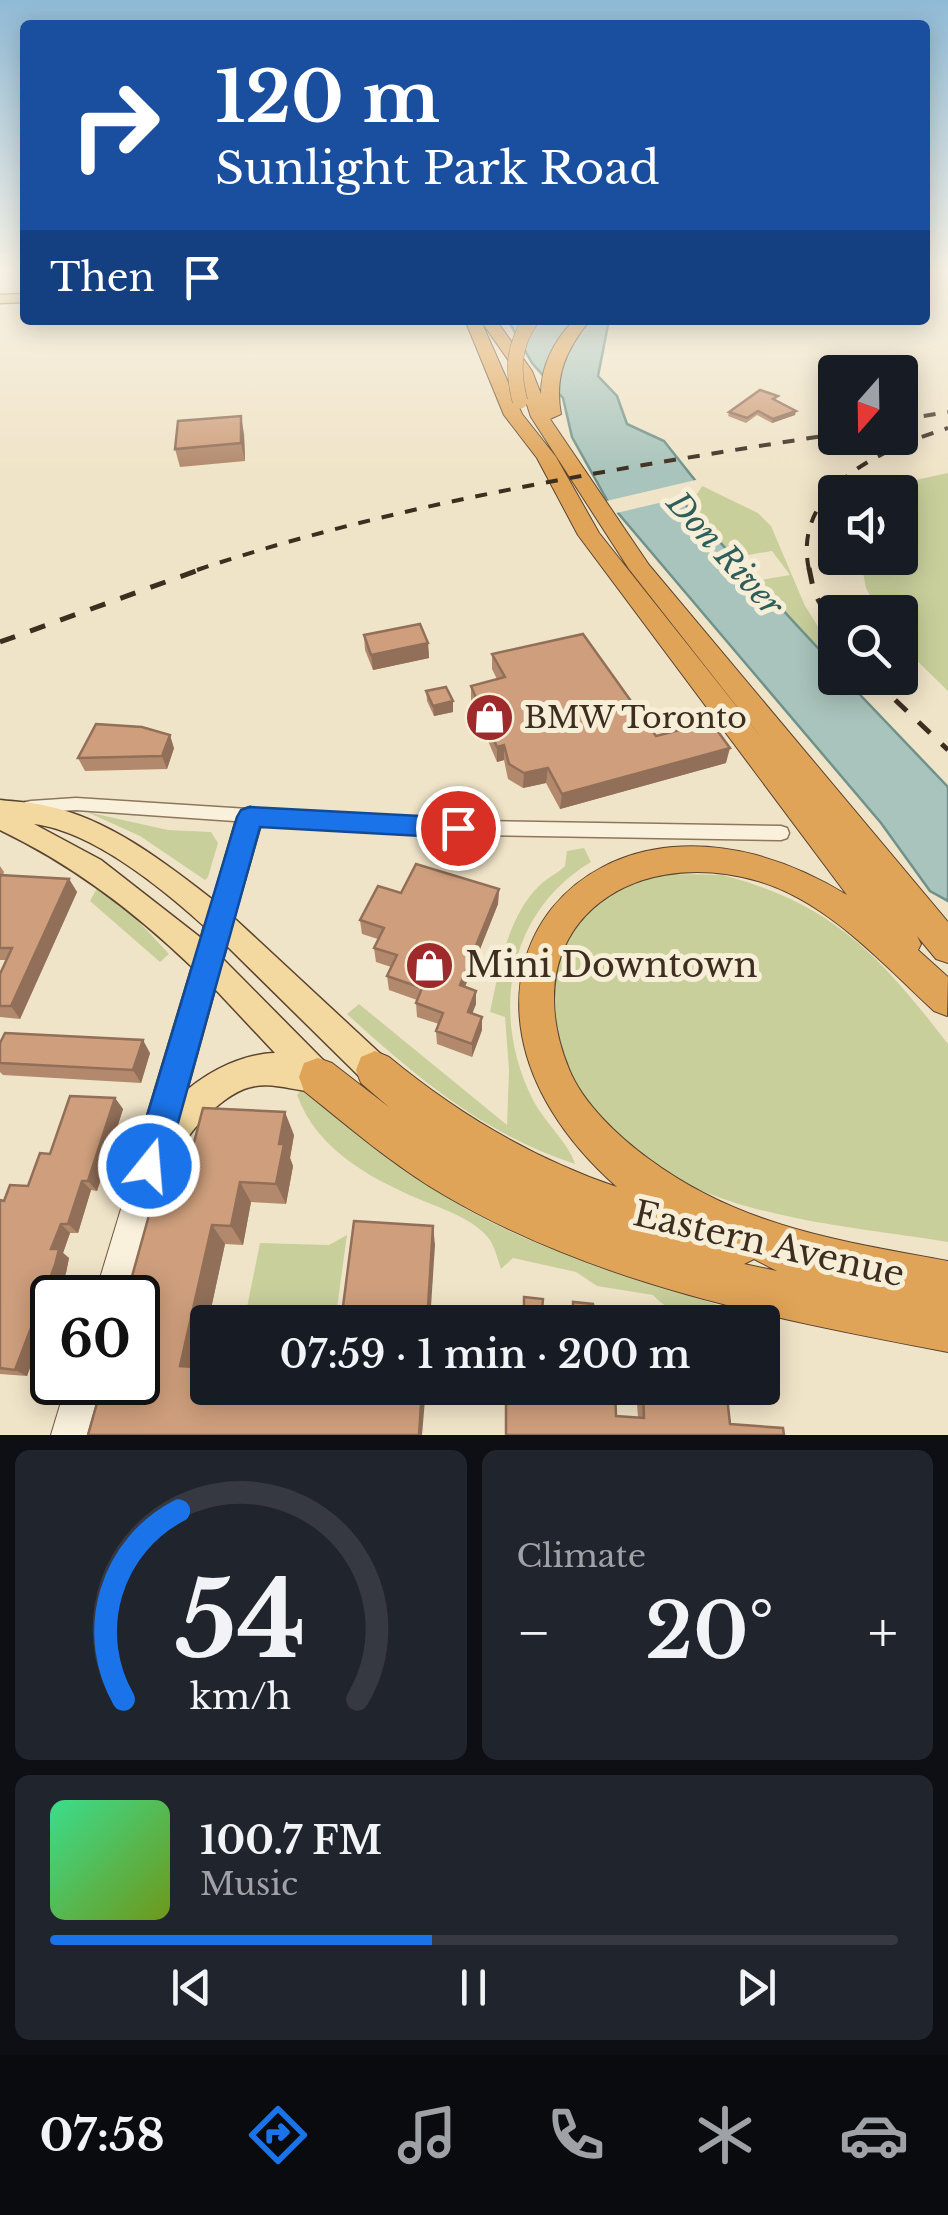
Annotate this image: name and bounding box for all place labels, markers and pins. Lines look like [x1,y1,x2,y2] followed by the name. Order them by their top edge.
[463,692,515,744] shop icon: BMW Toronto
[524,699,747,736] place label: BMW Toronto
[416,786,501,871] pin
[404,939,456,991] shop icon: Mini Downtown
[465,943,758,986] place label: Mini Downtown

